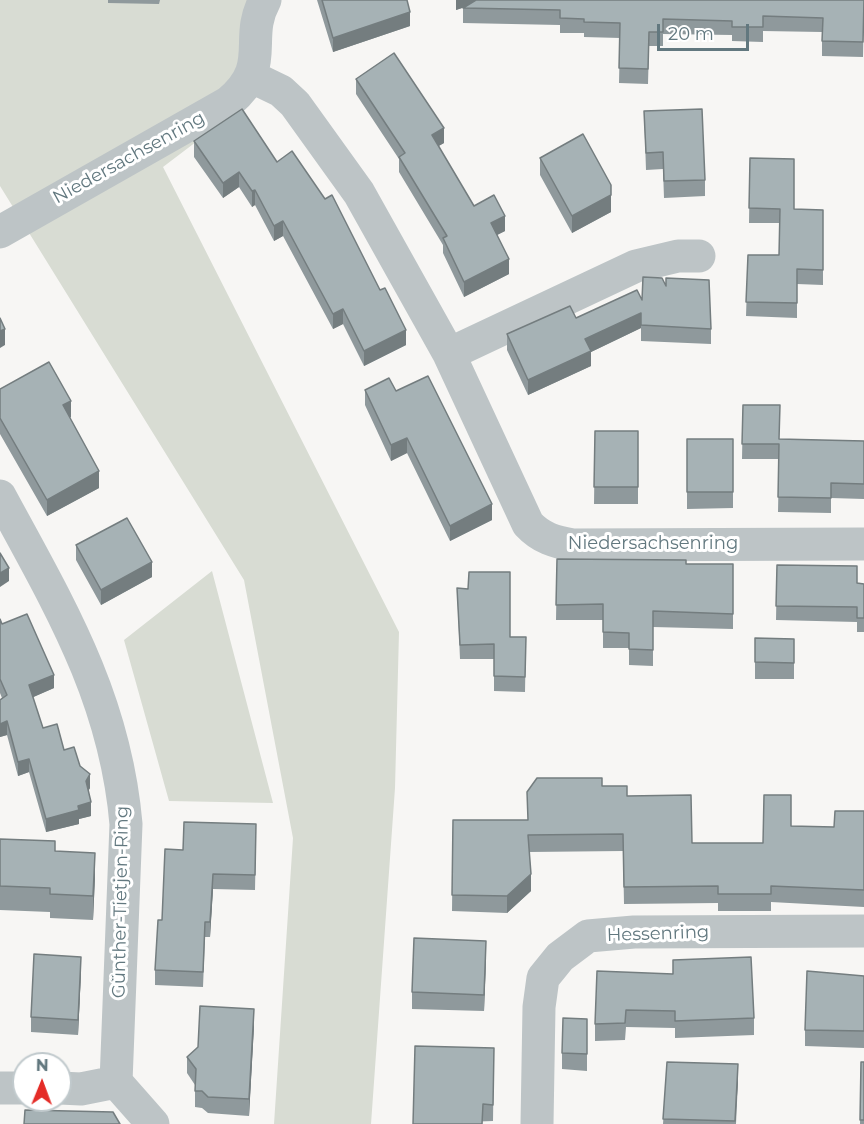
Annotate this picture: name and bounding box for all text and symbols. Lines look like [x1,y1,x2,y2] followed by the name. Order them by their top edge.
[660,12,752,50] scale bar
[668,23,714,45] text: 20 m
[49,107,209,209] street label: Niedersachsenring
[568,533,738,555] street label: Niedersachsenring
[109,806,133,998] street label: Günther-Tietjen-Ring
[606,921,710,947] street label: Hessenring
[12,1052,72,1112] north arrow
[36,1056,49,1075] text: N

